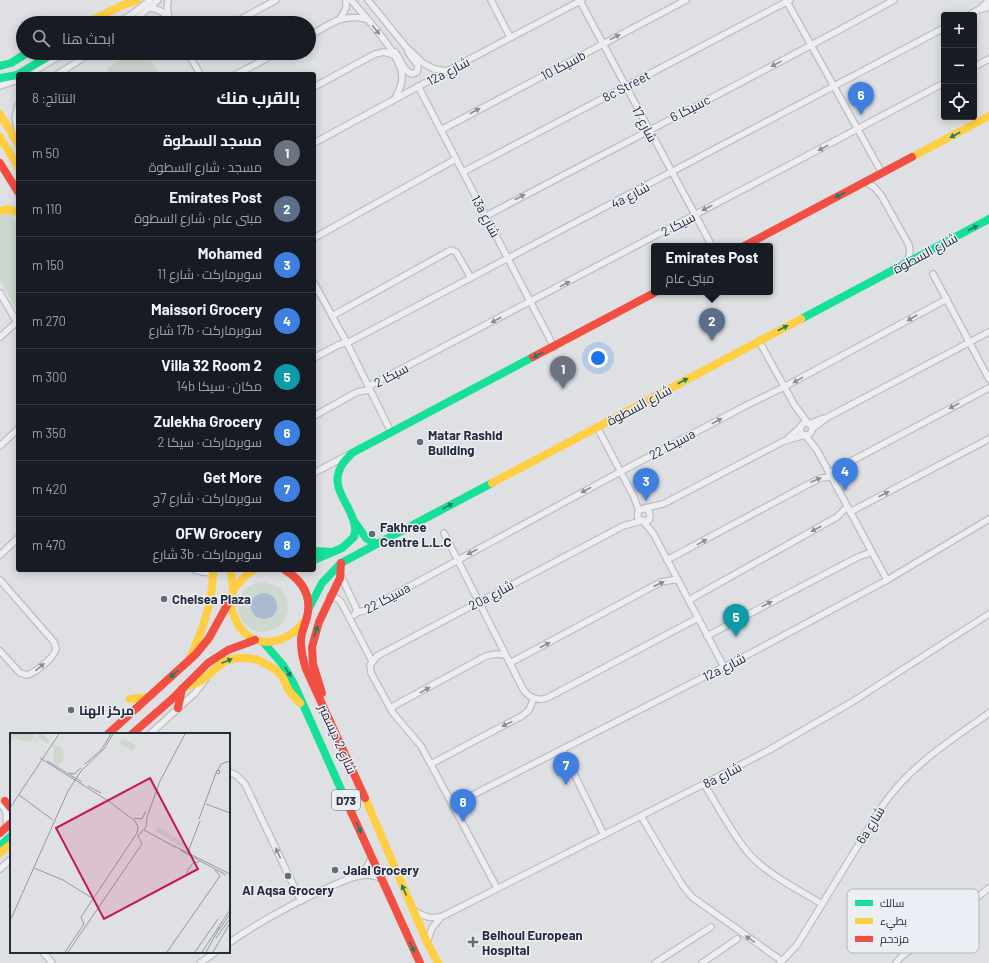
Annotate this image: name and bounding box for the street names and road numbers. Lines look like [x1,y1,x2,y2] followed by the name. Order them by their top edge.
[538,47,588,83] street label: سيكا 10b
[424,53,473,90] street label: 12a شارع
[599,67,653,105] street label: 8c Street
[667,91,713,125] street label: سيكا 6c
[628,103,661,145] street label: شارع 17
[608,178,653,213] street label: 4a شارع
[467,192,504,240] street label: 13a شارع
[658,208,698,240] street label: سيكا 2
[890,229,961,278] street label: شارع السطوة
[371,359,411,391] street label: سيكا 2
[604,381,675,430] street label: شارع السطوة
[646,425,698,463] street label: سيكا 22a
[466,576,517,614] street label: 20a شارع
[361,579,413,617] street label: سيكا 22a
[700,649,749,685] street label: 12a شارع
[314,701,361,777] street label: شارع 2 ديسمبر
[700,759,744,792] street label: 8a شارع
[332,790,360,810] road number: D73
[852,803,889,847] street label: 6a شارع

